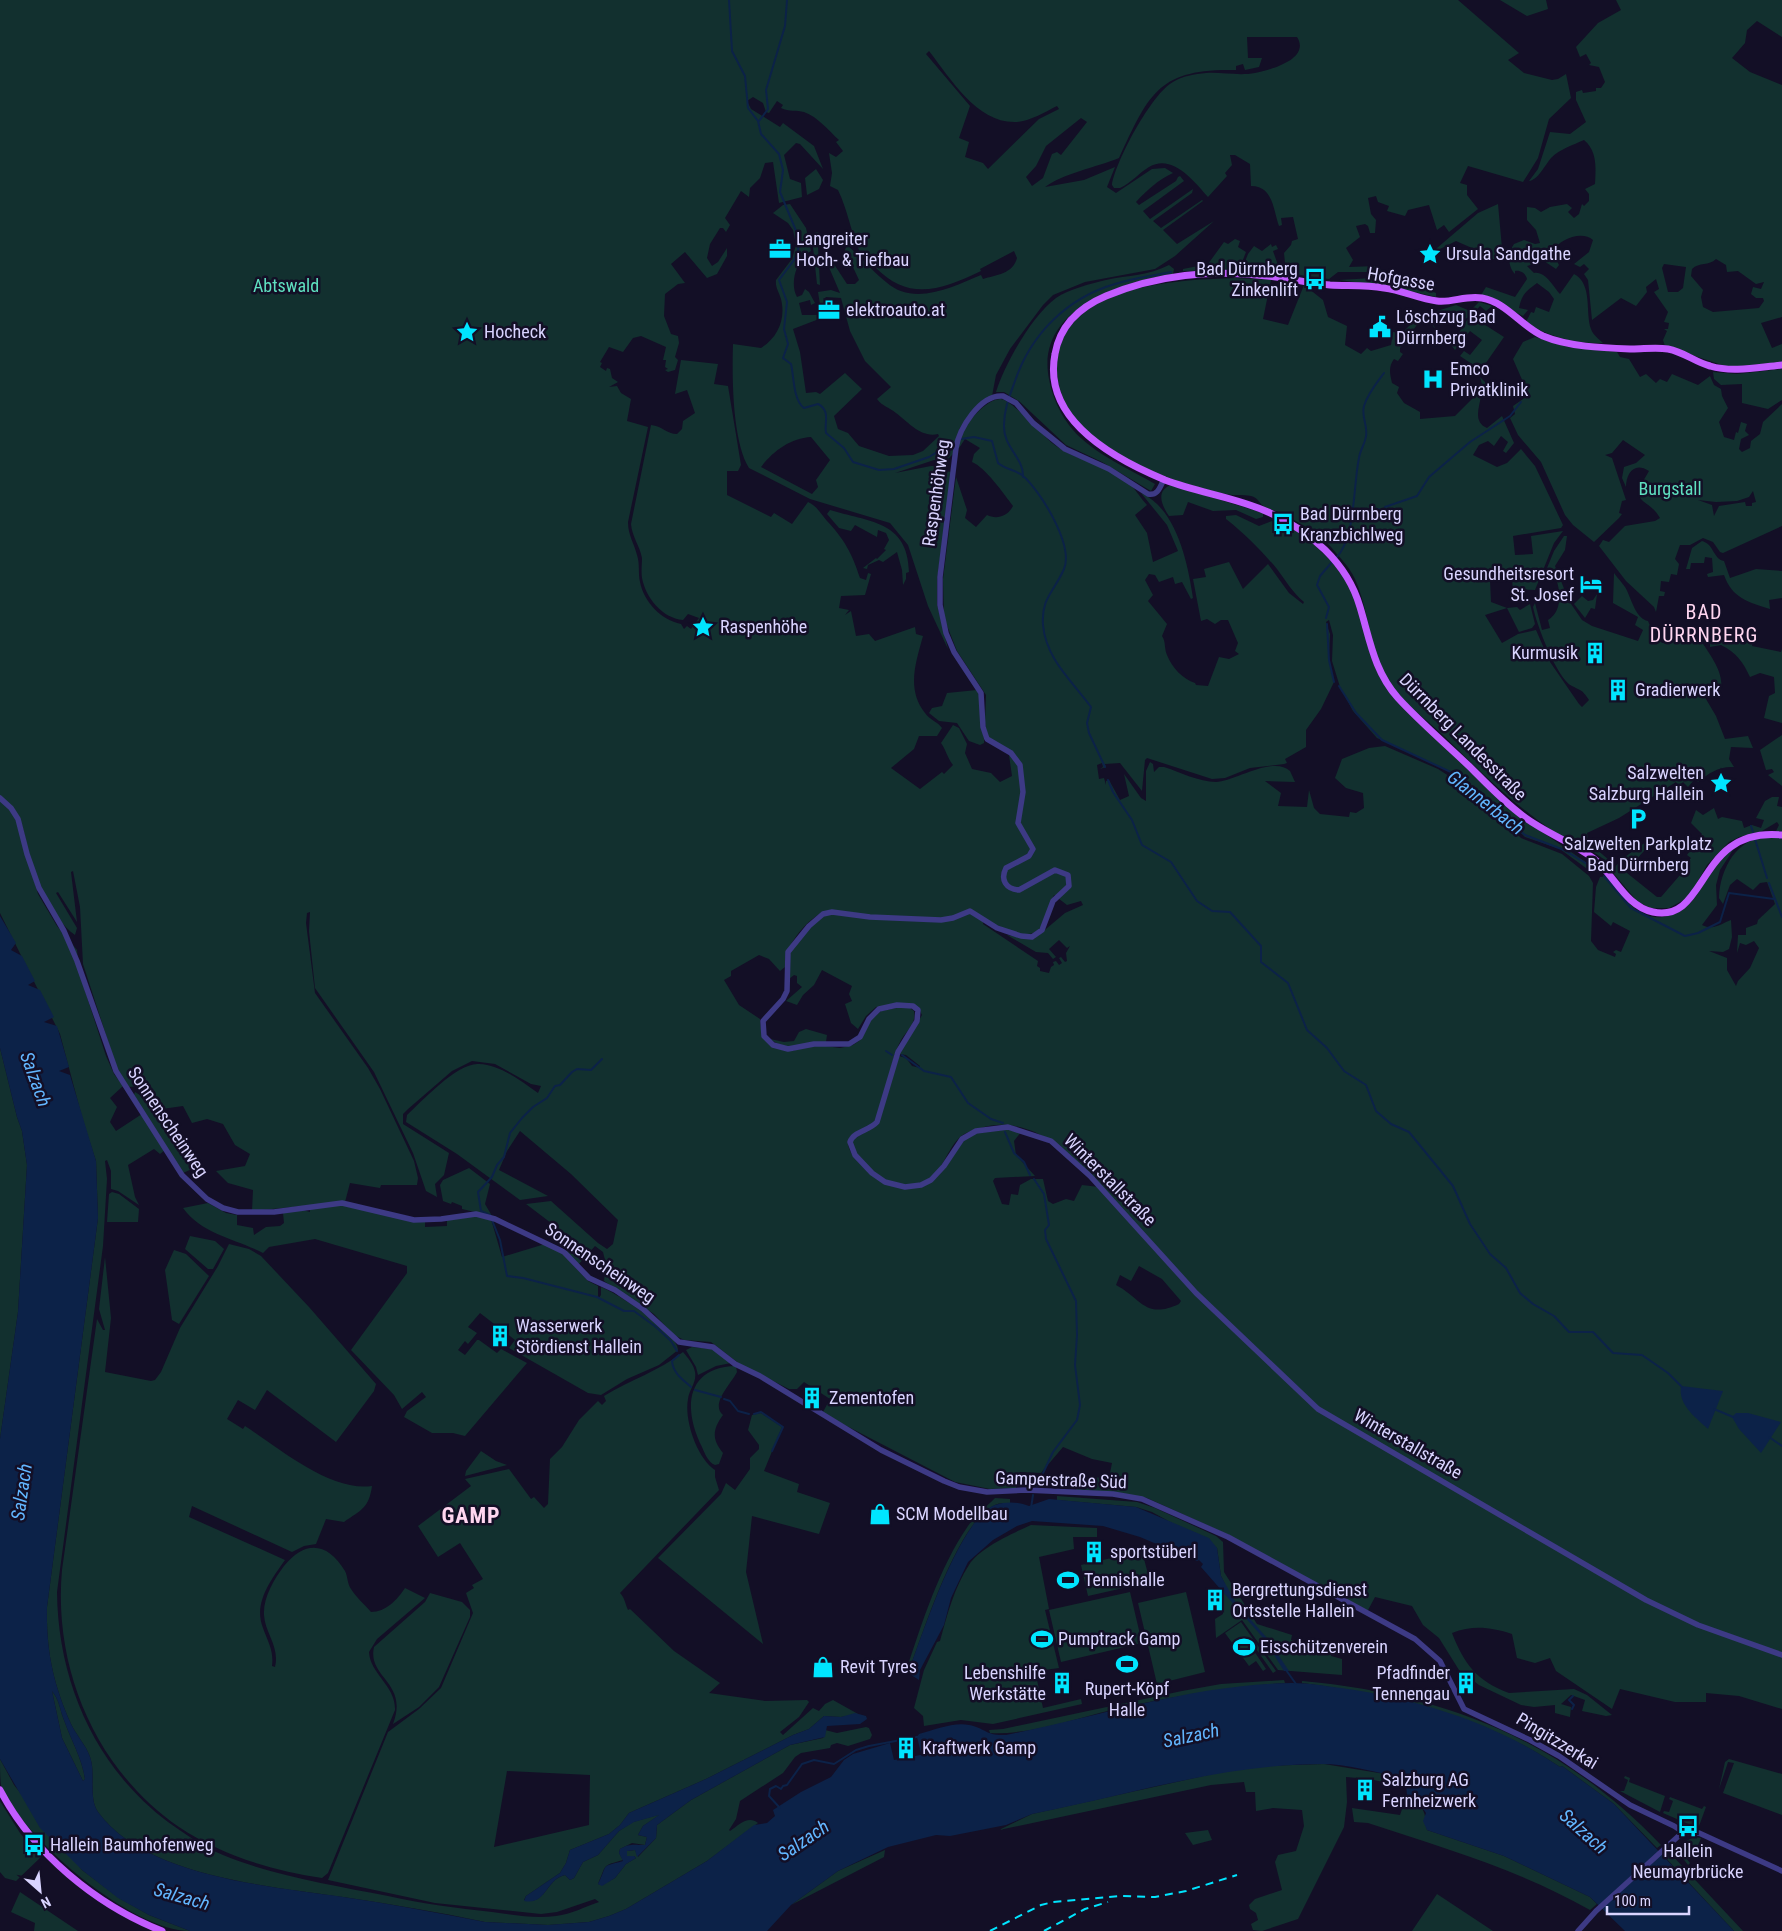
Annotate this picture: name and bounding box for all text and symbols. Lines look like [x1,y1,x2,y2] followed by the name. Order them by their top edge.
[796,228,909,270] place label: Langreiter Hoch- & Tiefbau
[767,236,793,262] office icon: Langreiter Hoch- & Tiefbau
[1417,241,1443,267] place icon: Ursula Sandgathe
[1446,243,1571,264] place label: Ursula Sandgathe
[1196,258,1298,300] place label: Bad Dürrnberg Zinkenlift
[1366,262,1436,295] street label: Hofgasse
[1302,266,1328,292] bus stop icon: Bad Dürrnberg Zinkenlift
[253,275,319,296] park label: Abtswald
[816,297,842,323] office icon: elektroauto.at
[846,299,945,320] place label: elektroauto.at
[1396,306,1496,348] place label: Löschzug Bad Dürrnberg
[1367,314,1393,340] public building icon: Löschzug Bad Dürrnberg
[454,319,480,345] place icon: Hocheck
[484,321,546,342] place label: Hocheck
[1450,358,1528,400] place label: Emco Privatklinik
[1420,366,1446,392] hospital icon: Emco Privatklinik
[918,438,953,548] street label: Raspenhöhweg
[1638,478,1702,499] park label: Burgstall
[1300,503,1403,545] place label: Bad Dürrnberg Kranzbichlweg
[1270,511,1296,537] bus stop icon: Bad Dürrnberg Kranzbichlweg
[1443,563,1574,605] place label: Gesundheitsresort St. Josef
[1578,571,1604,597] hotel icon: Gesundheitsresort St. Josef
[1650,600,1758,647] district label: BAD DÜRRNBERG
[690,614,716,640] place icon: Raspenhöhe
[720,616,807,637] place label: Raspenhöhe
[1582,640,1608,666] building icon: Kurmusik
[1511,642,1578,663] place label: Kurmusik
[1396,669,1531,804] street label: Dürrnberg Landesstraße
[1605,677,1631,703] building icon: Gradierwerk
[1635,679,1720,700] place label: Gradierwerk
[1589,762,1704,804] place label: Salzwelten Salzburg Hallein
[1443,765,1529,840] water label: Glannerbach
[1708,770,1734,796] place icon: Salzwelten Salzburg Hallein
[1625,806,1651,832] parking icon: Salzwelten Parkplatz Bad Dürrnberg
[1564,833,1712,875] place label: Salzwelten Parkplatz Bad Dürrnberg
[15,1048,56,1110] water label: Salzach
[124,1063,213,1181] street label: Sonnenscheinweg
[1060,1129,1161,1230] street label: Winterstallstraße
[541,1218,659,1307] street label: Sonnenscheinweg
[516,1315,642,1357] place label: Wasserwerk Stördienst Hallein
[487,1323,513,1349] building icon: Wasserwerk Stördienst Hallein
[799,1385,825,1411] building icon: Zementofen
[829,1387,914,1408] place label: Zementofen
[1350,1404,1466,1483] street label: Winterstallstraße
[6,1462,37,1522] water label: Salzach
[995,1467,1127,1492] street label: Gamperstraße Süd
[867,1501,893,1527] shop icon: SCM Modellbau
[441,1503,501,1528] district label: GAMP
[896,1503,1008,1524] place label: SCM Modellbau
[1081,1539,1107,1565] building icon: sportstüberl
[1110,1541,1197,1562] place label: sportstüberl
[1055,1567,1081,1593] sports icon: Tennishalle
[1084,1569,1165,1590] place label: Tennishalle
[1232,1579,1367,1621] place label: Bergrettungsdienst Ortsstelle Hallein
[1202,1587,1228,1613] building icon: Bergrettungsdienst Ortsstelle Hallein
[1029,1626,1055,1652] sports icon: Pumptrack Gamp
[1058,1628,1181,1649] place label: Pumptrack Gamp
[1231,1634,1257,1660] sports icon: Eisschützenverein
[1260,1636,1388,1657] place label: Eisschützenverein
[1114,1651,1140,1677] sports icon: Rupert-Köpf Halle
[810,1654,836,1680] shop icon: Revit Tyres
[840,1656,917,1677] place label: Revit Tyres
[964,1662,1046,1704] place label: Lebenshilfe Werkstätte
[1372,1662,1451,1704] place label: Pfadfinder Tennengau
[1049,1670,1075,1696] building icon: Lebenshilfe Werkstätte
[1453,1670,1479,1696] building icon: Pfadfinder Tennengau
[1085,1678,1170,1720] place label: Rupert-Köpf Halle
[1513,1708,1602,1773] street label: Pingitzzerkai
[1161,1718,1221,1753] water label: Salzach
[893,1735,919,1761] building icon: Kraftwerk Gamp
[922,1737,1036,1758] place label: Kraftwerk Gamp
[1382,1769,1476,1811] place label: Salzburg AG Fernheizwerk
[1352,1777,1378,1803] building icon: Salzburg AG Fernheizwerk
[1555,1804,1613,1859] water label: Salzach
[1675,1813,1701,1839] bus stop icon: Hallein Neumayrbrücke
[773,1815,833,1866] water label: Salzach
[21,1832,47,1858] bus stop icon: Hallein Baumhofenweg
[50,1834,214,1855] place label: Hallein Baumhofenweg
[1632,1840,1744,1882] place label: Hallein Neumayrbrücke
[15,1866,65,1916] north arrow
[151,1878,212,1915] water label: Salzach
[1607,1884,1690,1916] scale bar
[1614,1892,1651,1910] text: 100 m
[38,1894,53,1912] text: N

